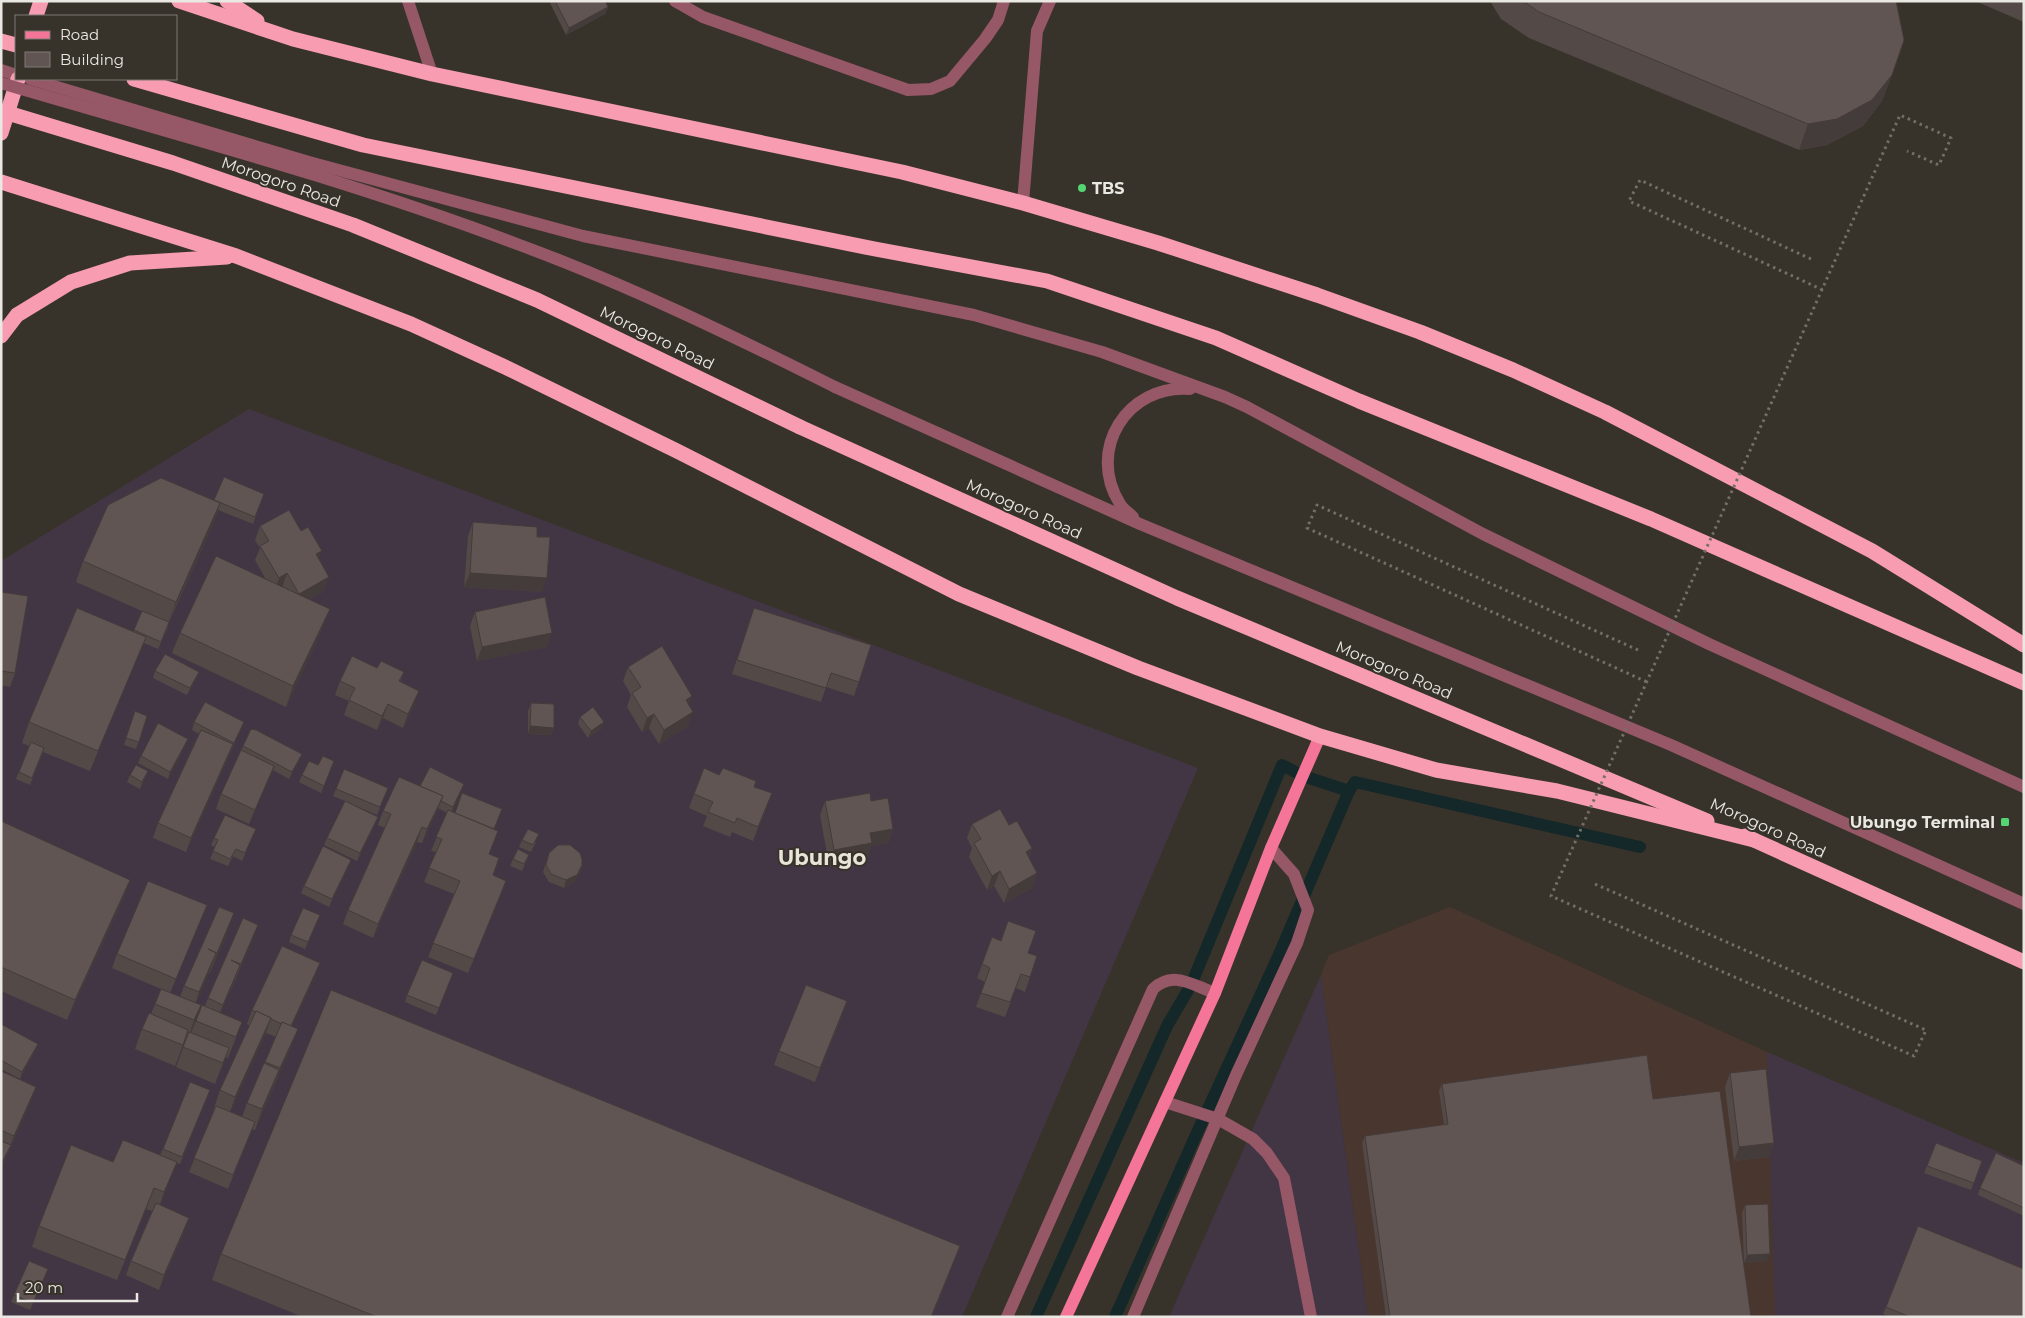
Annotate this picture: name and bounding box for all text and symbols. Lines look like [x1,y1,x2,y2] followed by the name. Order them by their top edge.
[15,15,178,80] legend
[60,25,99,44] text: Road
[60,50,124,69] text: Building
[219,153,343,211] street label: Morogoro Road
[1092,179,1124,198] place label: TBS
[1076,182,1088,194] marker: TBS
[597,302,717,374] street label: Morogoro Road
[963,475,1085,543] street label: Morogoro Road
[1333,637,1455,703] street label: Morogoro Road
[1707,794,1829,862] street label: Morogoro Road
[1850,813,1995,832] place label: Ubungo Terminal
[1999,816,2011,828] marker: Ubungo Terminal
[778,845,867,870] district label: Ubungo
[18,1270,136,1302] scale bar
[25,1278,63,1297] text: 20 m

